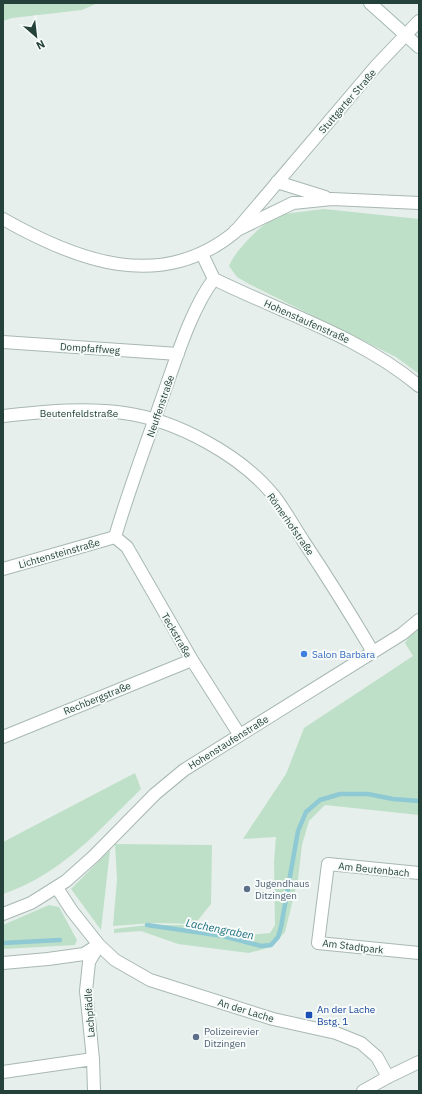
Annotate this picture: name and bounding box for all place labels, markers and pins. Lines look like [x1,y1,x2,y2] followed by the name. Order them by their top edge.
[312,648,376,661] place label: Salon Barbara
[299,649,309,659] marker: Salon Barbara
[255,877,310,902] place label: Jugendhaus Ditzingen
[242,884,252,894] marker: Jugendhaus Ditzingen
[317,1003,376,1028] place label: An der Lache Bstg. 1
[304,1010,314,1020] marker: An der Lache Bstg. 1
[204,1025,259,1050] place label: Polizeirevier Ditzingen
[191,1032,201,1042] marker: Polizeirevier Ditzingen

